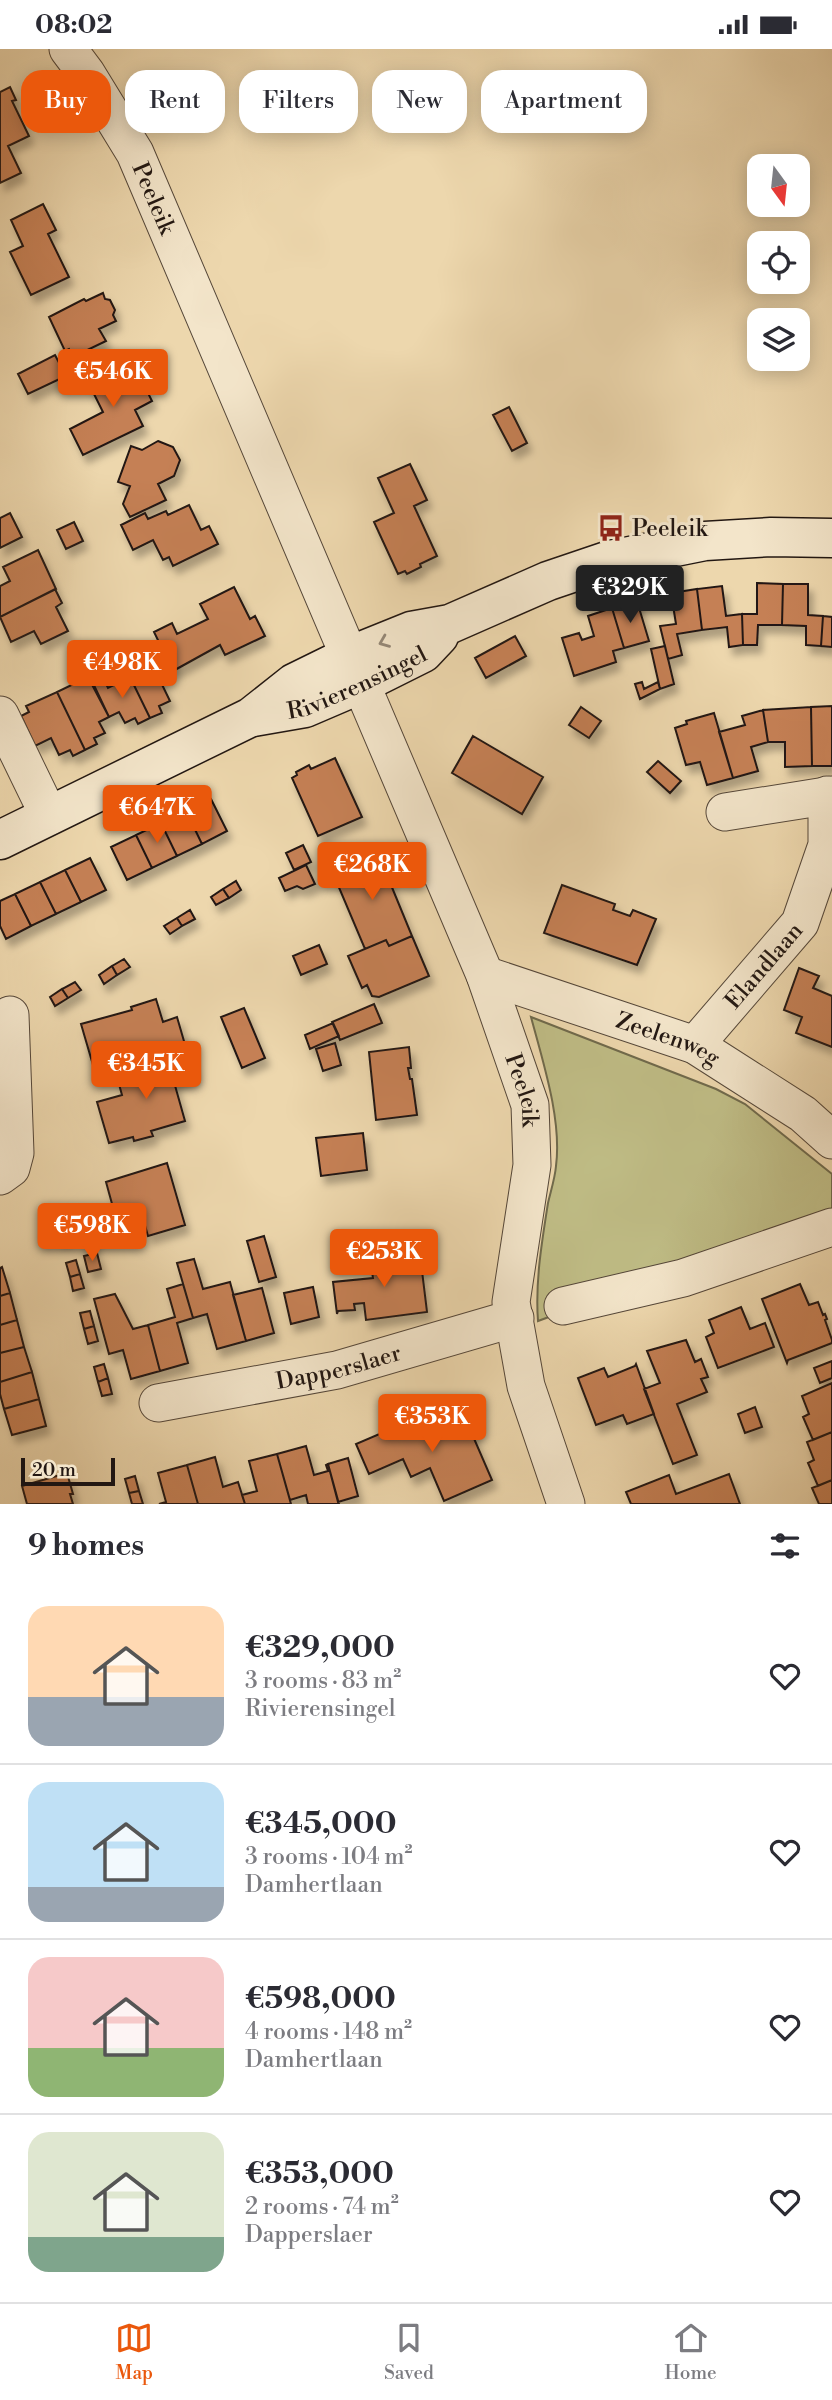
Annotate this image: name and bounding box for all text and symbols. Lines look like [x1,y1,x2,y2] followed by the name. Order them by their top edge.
[35,9,112,41] text: 08:02
[21,70,111,133] chip: Buy
[125,70,225,133] chip: Rent
[239,70,358,133] chip: Filters
[372,70,467,133] chip: New
[481,70,647,133] chip: Apartment
[747,154,810,217] north arrow
[747,154,810,371] map controls
[126,158,181,240] street label: Peeleik
[747,231,810,294] button: locate
[747,308,810,371] button: layers
[64,349,162,409] pin: €546K
[74,358,152,386] text: €546K
[596,513,626,543] bus stop icon: Peeleik
[632,515,709,543] place label: Peeleik
[581,565,679,625] pin: €329K
[592,574,668,602] text: €329K
[379,634,392,648] one-way arrow
[285,640,432,726] street label: Rivierensingel
[73,641,171,700] pin: €498K
[83,649,161,677] text: €498K
[108,785,206,845] pin: €647K
[119,794,195,822] text: €647K
[323,843,421,902] pin: €268K
[333,851,411,879] text: €268K
[719,917,809,1015] street label: Elandlaan
[612,1007,725,1072] street label: Zeelenweg
[97,1041,195,1101] pin: €345K
[107,1050,185,1078] text: €345K
[498,1050,544,1128] street label: Peeleik
[43,1203,141,1263] pin: €598K
[53,1212,131,1240] text: €598K
[335,1229,433,1289] pin: €253K
[346,1238,422,1266] text: €253K
[274,1339,404,1396] street label: Dapperslaer
[383,1395,481,1454] pin: €353K
[394,1403,470,1431] text: €353K
[21,1455,116,1487] scale bar
[32,1458,76,1482] text: 20 m
[28,1527,144,1565] text: 9 homes
[766,1527,804,1565] icon: filters
[245,1629,395,1667] text: €329,000
[84,1634,168,1718] icon: home
[766,1657,804,1695] icon: heart
[245,1667,401,1695] text: 3 rooms · 83 m²
[245,1695,396,1723] text: Rivierensingel
[245,1805,396,1843] text: €345,000
[84,1810,168,1894] icon: home
[766,1833,804,1871] icon: heart
[245,1843,413,1871] text: 3 rooms · 104 m²
[245,1871,383,1899] text: Damhertlaan
[245,1980,396,2018] text: €598,000
[84,1985,168,2069] icon: home
[766,2008,804,2046] icon: heart
[245,2018,412,2046] text: 4 rooms · 148 m²
[245,2046,383,2074] text: Damhertlaan
[245,2155,394,2193] text: €353,000
[84,2160,168,2244] icon: home
[766,2183,804,2221] icon: heart
[245,2193,399,2221] text: 2 rooms · 74 m²
[245,2221,373,2249] text: Dapperslaer
[115,2319,153,2385] tab: Map
[384,2319,434,2385] tab: Saved
[665,2319,717,2385] tab: Home

